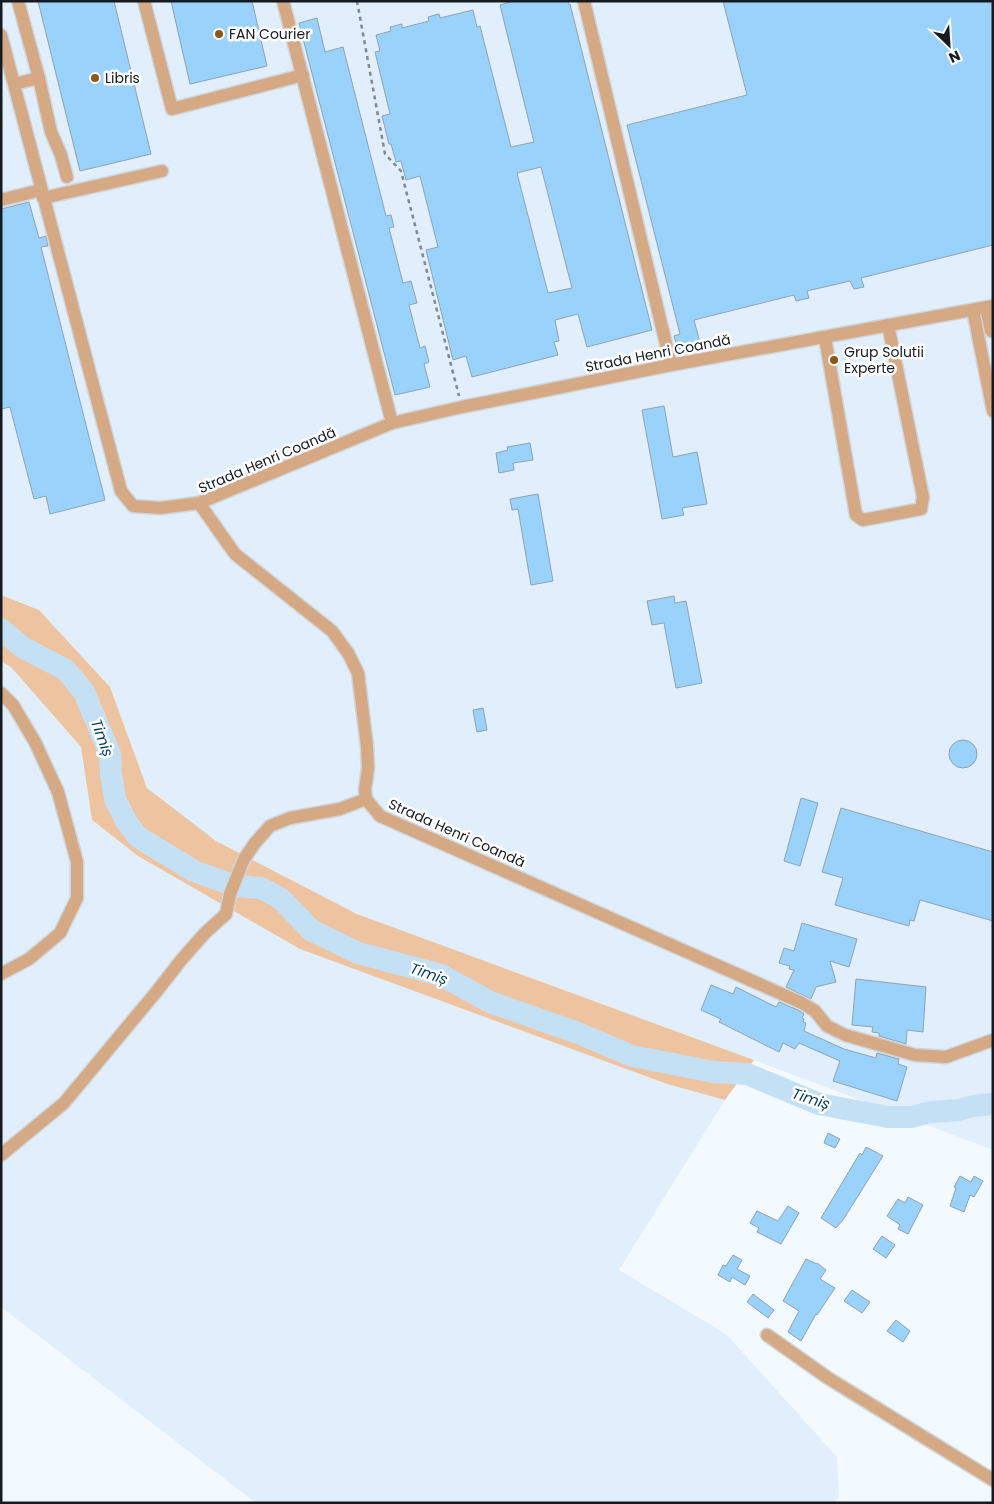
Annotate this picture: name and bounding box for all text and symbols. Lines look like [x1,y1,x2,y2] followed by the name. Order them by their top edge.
[924,20,974,70] north arrow
[229,24,310,44] place label: FAN Courier
[213,28,225,40] marker: FAN Courier
[945,45,963,68] text: N
[105,68,140,88] place label: Libris
[89,72,101,84] marker: Libris
[584,329,732,377] street label: Strada Henri Coandă
[844,342,924,378] place label: Grup Solutii Experte
[828,354,840,366] marker: Grup Solutii Experte
[195,422,339,498] street label: Strada Henri Coandă
[86,716,119,760] water label: Timiș
[386,794,528,872] street label: Strada Henri Coandă
[407,957,451,990] water label: Timiș
[789,1083,833,1115] water label: Timiș

